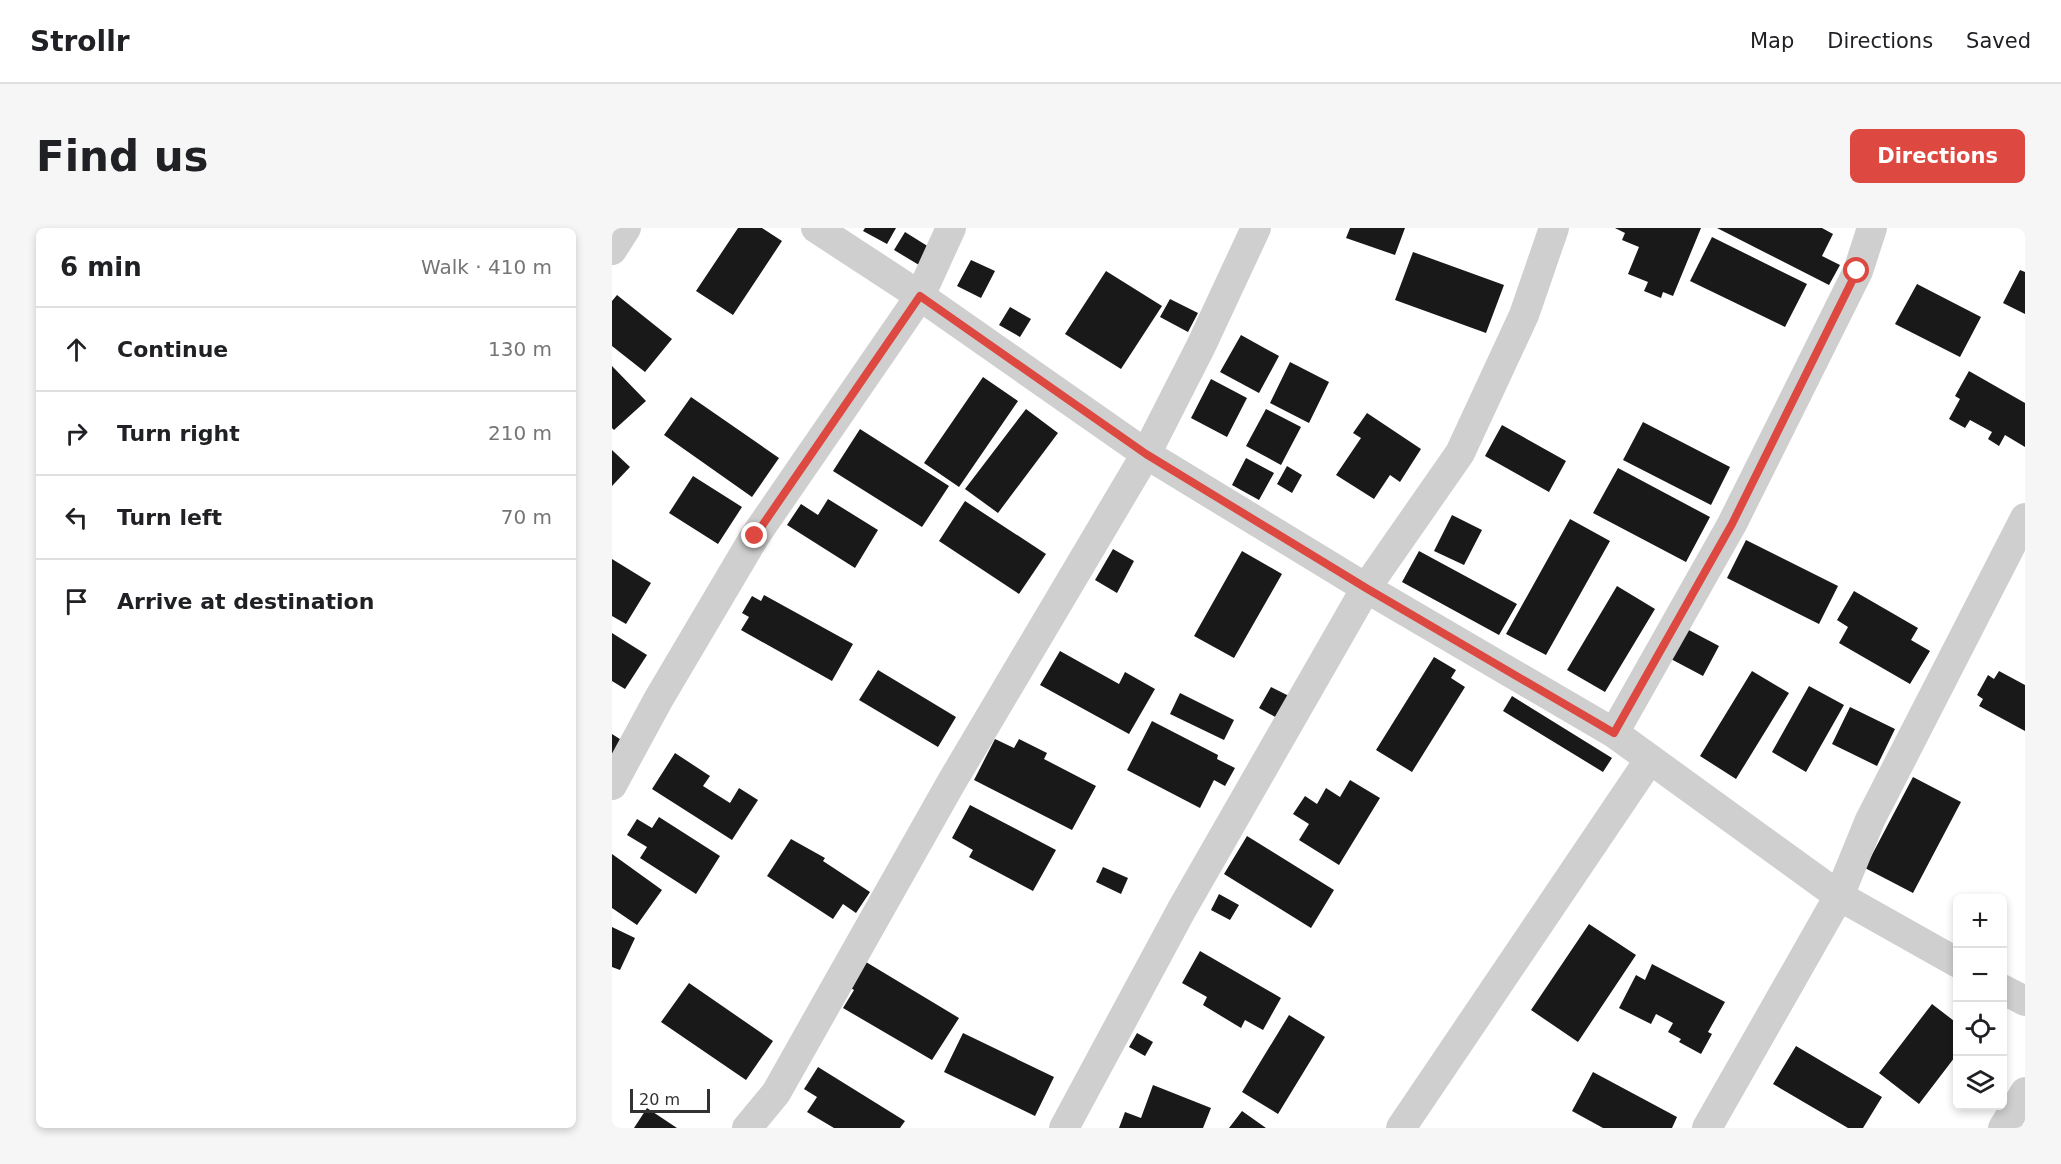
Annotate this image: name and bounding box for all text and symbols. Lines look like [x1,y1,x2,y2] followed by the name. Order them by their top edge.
[30,25,130,58] text: Strollr
[1750,29,1794,53] text: Map
[1827,29,1933,53] text: Directions
[1966,29,2031,53] text: Saved
[1850,129,2025,183] button: Directions
[36,132,209,181] text: Find us
[60,252,142,282] text: 6 min
[421,255,552,279] text: Walk · 410 m
[1843,257,1869,283] route start
[60,333,93,366] icon: ahead
[117,337,228,362] text: Continue
[488,337,552,361] text: 130 m
[60,417,93,450] icon: right
[117,421,240,446] text: Turn right
[488,421,552,445] text: 210 m
[60,501,93,534] icon: left
[117,505,222,530] text: Turn left
[501,505,552,529] text: 70 m
[741,522,767,548] route end
[60,585,93,618] icon: arrive
[117,589,374,614] text: Arrive at destination
[1953,894,2007,1110] map controls
[1953,894,2007,948] button: +
[1953,948,2007,1002] button: −
[1953,1002,2007,1056] button: locate
[1953,1056,2007,1110] button: layers
[630,1086,710,1114] scale bar
[639,1090,680,1109] text: 20 m

